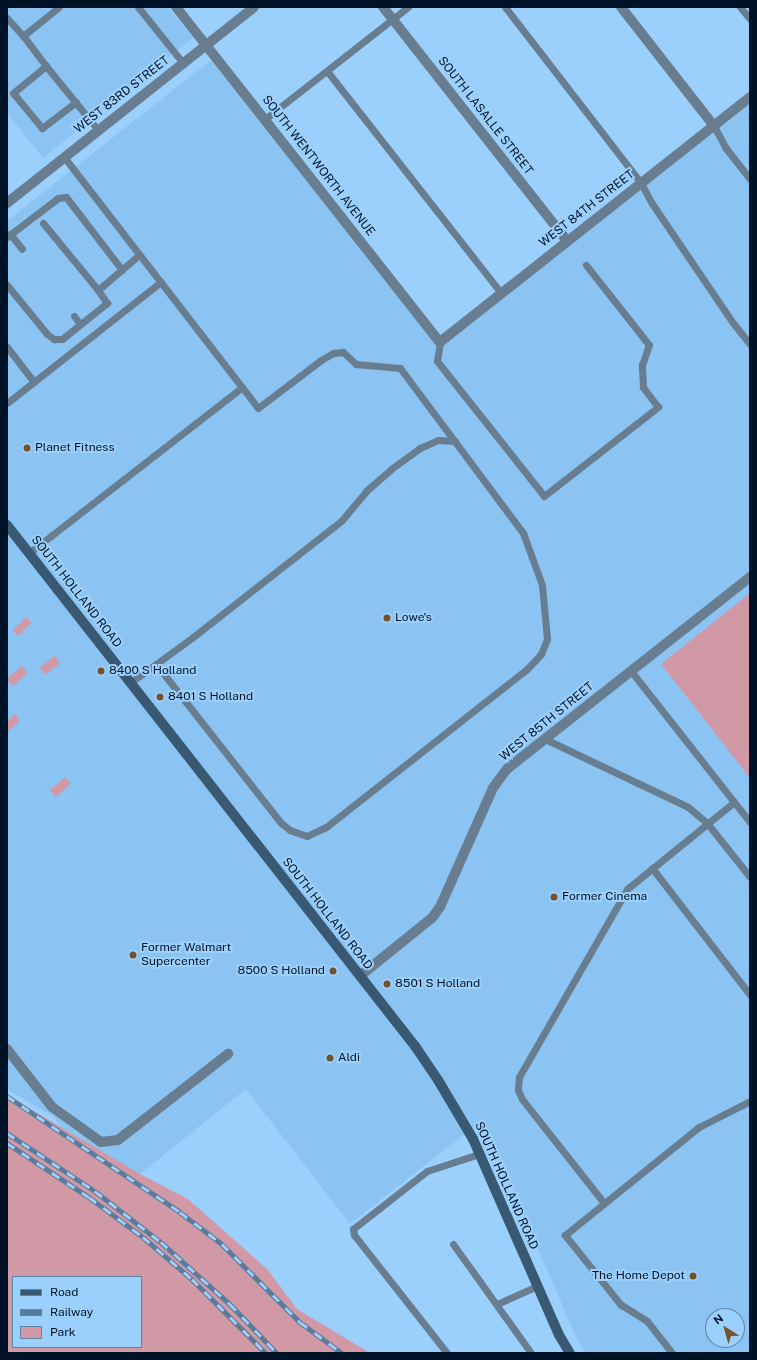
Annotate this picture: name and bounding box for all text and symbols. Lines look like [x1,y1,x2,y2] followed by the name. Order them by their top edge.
[72,53,172,137] street label: WEST 83RD STREET
[435,54,535,178] street label: SOUTH LASALLE STREET
[259,93,377,239] street label: SOUTH WENTWORTH AVENUE
[537,167,637,251] street label: WEST 84TH STREET
[35,441,114,455] place label: Planet Fitness
[22,443,32,453] marker: Planet Fitness
[28,533,124,651] street label: SOUTH HOLLAND ROAD
[395,611,432,625] place label: Lowe's
[382,613,392,623] marker: Lowe's
[109,664,196,678] place label: 8400 S Holland
[96,666,106,676] marker: 8400 S Holland
[497,680,597,764] street label: WEST 85TH STREET
[168,690,253,704] place label: 8401 S Holland
[155,692,165,702] marker: 8401 S Holland
[279,855,375,973] street label: SOUTH HOLLAND ROAD
[562,890,647,904] place label: Former Cinema
[549,892,559,902] marker: Former Cinema
[141,941,232,969] place label: Former Walmart Supercenter
[128,950,138,960] marker: Former Walmart Supercenter
[237,964,325,978] place label: 8500 S Holland
[328,966,338,976] marker: 8500 S Holland
[395,977,480,991] place label: 8501 S Holland
[382,979,392,989] marker: 8501 S Holland
[338,1051,360,1065] place label: Aldi
[325,1053,335,1063] marker: Aldi
[471,1120,541,1252] street label: SOUTH HOLLAND ROAD
[592,1269,685,1283] place label: The Home Depot
[688,1271,698,1281] marker: The Home Depot
[12,1276,142,1348] legend
[50,1285,78,1299] text: Road
[50,1305,93,1319] text: Railway
[705,1308,745,1348] north arrow
[711,1312,725,1327] text: N
[50,1325,76,1339] text: Park

